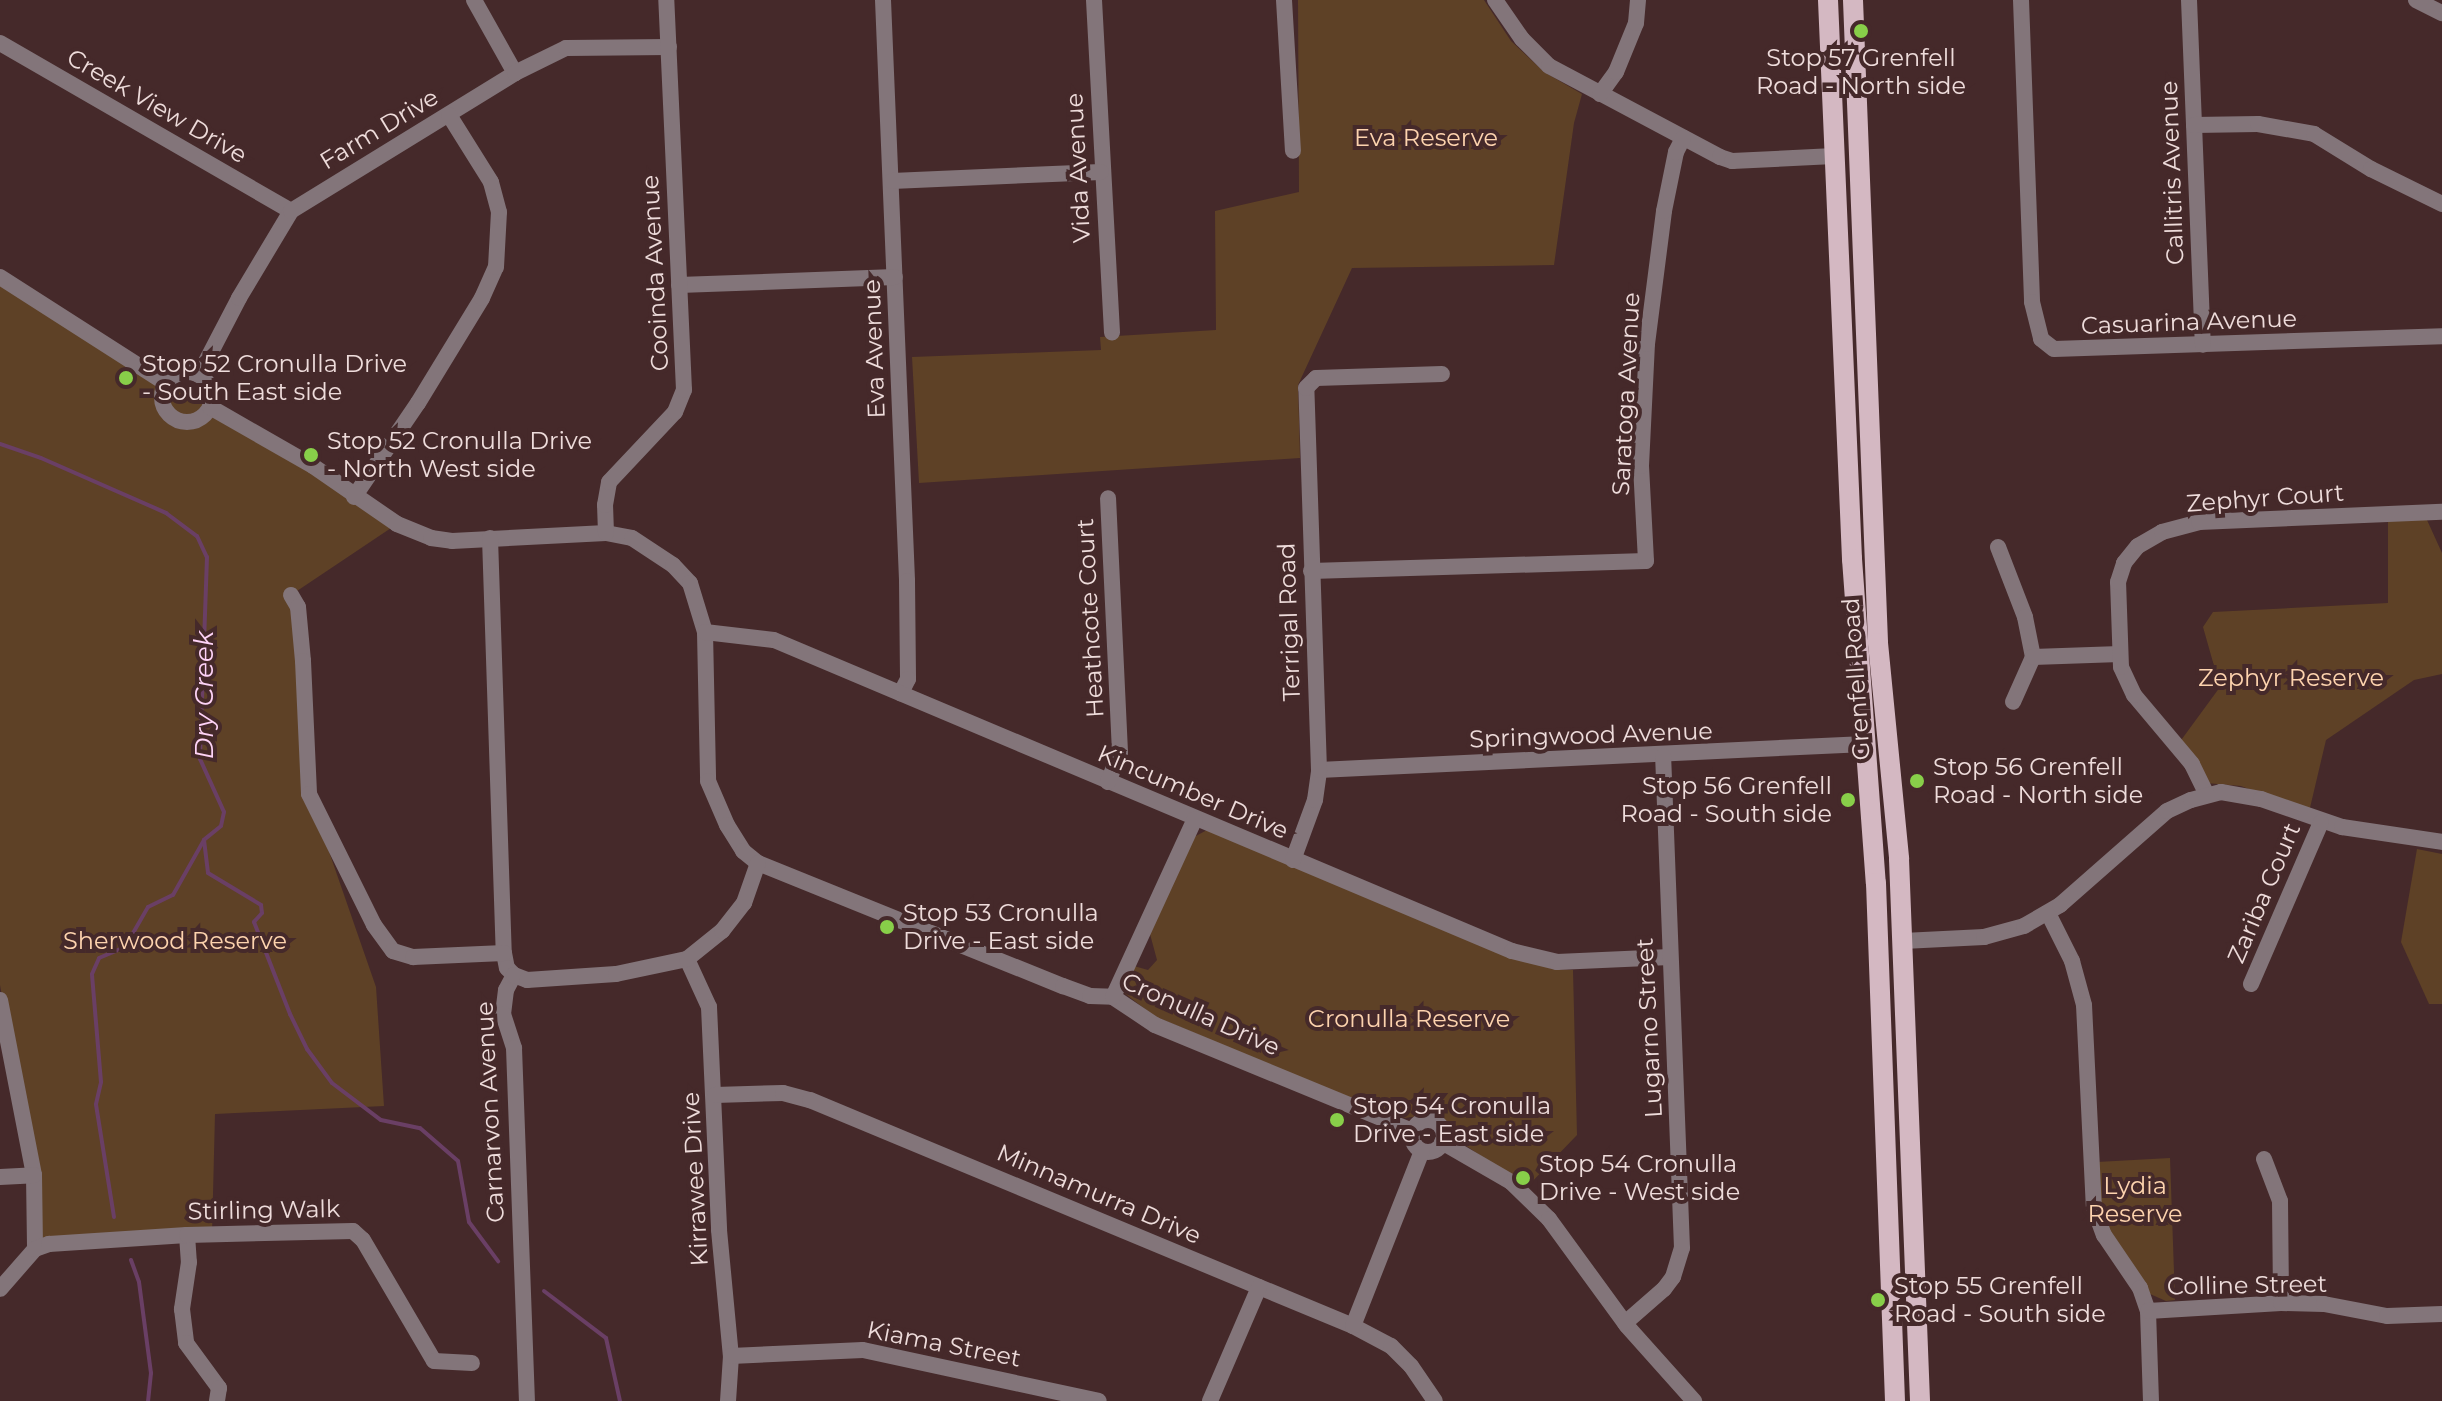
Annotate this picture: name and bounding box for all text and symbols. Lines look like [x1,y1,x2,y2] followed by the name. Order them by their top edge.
[1852,22,1870,40] marker: Stop 57 Grenfell Road - North side
[62,43,252,169] street label: Creek View Drive
[1756,44,1966,100] place label: Stop 57 Grenfell Road - North side
[2154,80,2190,266] street label: Callitris Avenue
[315,82,443,176] street label: Farm Drive
[1060,92,1096,244] street label: Vida Avenue
[1354,124,1498,152] park label: Eva Reserve
[635,174,675,372] street label: Cooinda Avenue
[857,279,891,419] street label: Eva Avenue
[1606,292,1646,496] street label: Saratoga Avenue
[2080,304,2298,340] street label: Casuarina Avenue
[142,350,407,406] place label: Stop 52 Cronulla Drive - South East side
[117,369,135,387] marker: Stop 52 Cronulla Drive - South East side
[327,427,592,483] place label: Stop 52 Cronulla Drive - North West side
[302,446,320,464] marker: Stop 52 Cronulla Drive - North West side
[2185,478,2345,518] street label: Zephyr Court
[1070,518,1110,718] street label: Heathcote Court
[1272,542,1306,702] street label: Terrigal Road
[1836,597,1876,761] street label: Grenfell Road
[189,631,221,759] water label: Dry Creek
[2198,664,2384,692] park label: Zephyr Reserve
[1469,716,1713,754] street label: Springwood Avenue
[1093,739,1293,845] street label: Kincumber Drive
[1933,753,2143,809] place label: Stop 56 Grenfell Road - North side
[1620,772,1832,828] place label: Stop 56 Grenfell Road - South side
[1908,772,1926,790] marker: Stop 56 Grenfell Road - North side
[1839,791,1857,809] marker: Stop 56 Grenfell Road - South side
[2222,818,2306,968] street label: Zariba Court
[903,899,1099,955] place label: Stop 53 Cronulla Drive - East side
[878,918,896,936] marker: Stop 53 Cronulla Drive - East side
[63,927,287,955] park label: Sherwood Reserve
[1630,937,1668,1119] street label: Lugarno Street
[1118,966,1284,1062] street label: Cronulla Drive
[470,1001,510,1223] street label: Carnarvon Avenue
[1308,1005,1510,1033] park label: Cronulla Reserve
[676,1091,714,1267] street label: Kirrawee Drive
[1353,1092,1551,1148] place label: Stop 54 Cronulla Drive - East side
[1328,1111,1346,1129] marker: Stop 54 Cronulla Drive - East side
[993,1138,1205,1250] street label: Minnamurra Drive
[1539,1150,1740,1206] place label: Stop 54 Cronulla Drive - West side
[1514,1169,1532,1187] marker: Stop 54 Cronulla Drive - West side
[2087,1172,2183,1228] park label: Lydia Reserve
[187,1194,341,1226] street label: Stirling Walk
[2167,1269,2327,1301] street label: Colline Street
[1894,1272,2106,1328] place label: Stop 55 Grenfell Road - South side
[1869,1291,1887,1309] marker: Stop 55 Grenfell Road - South side
[865,1315,1023,1373] street label: Kiama Street

